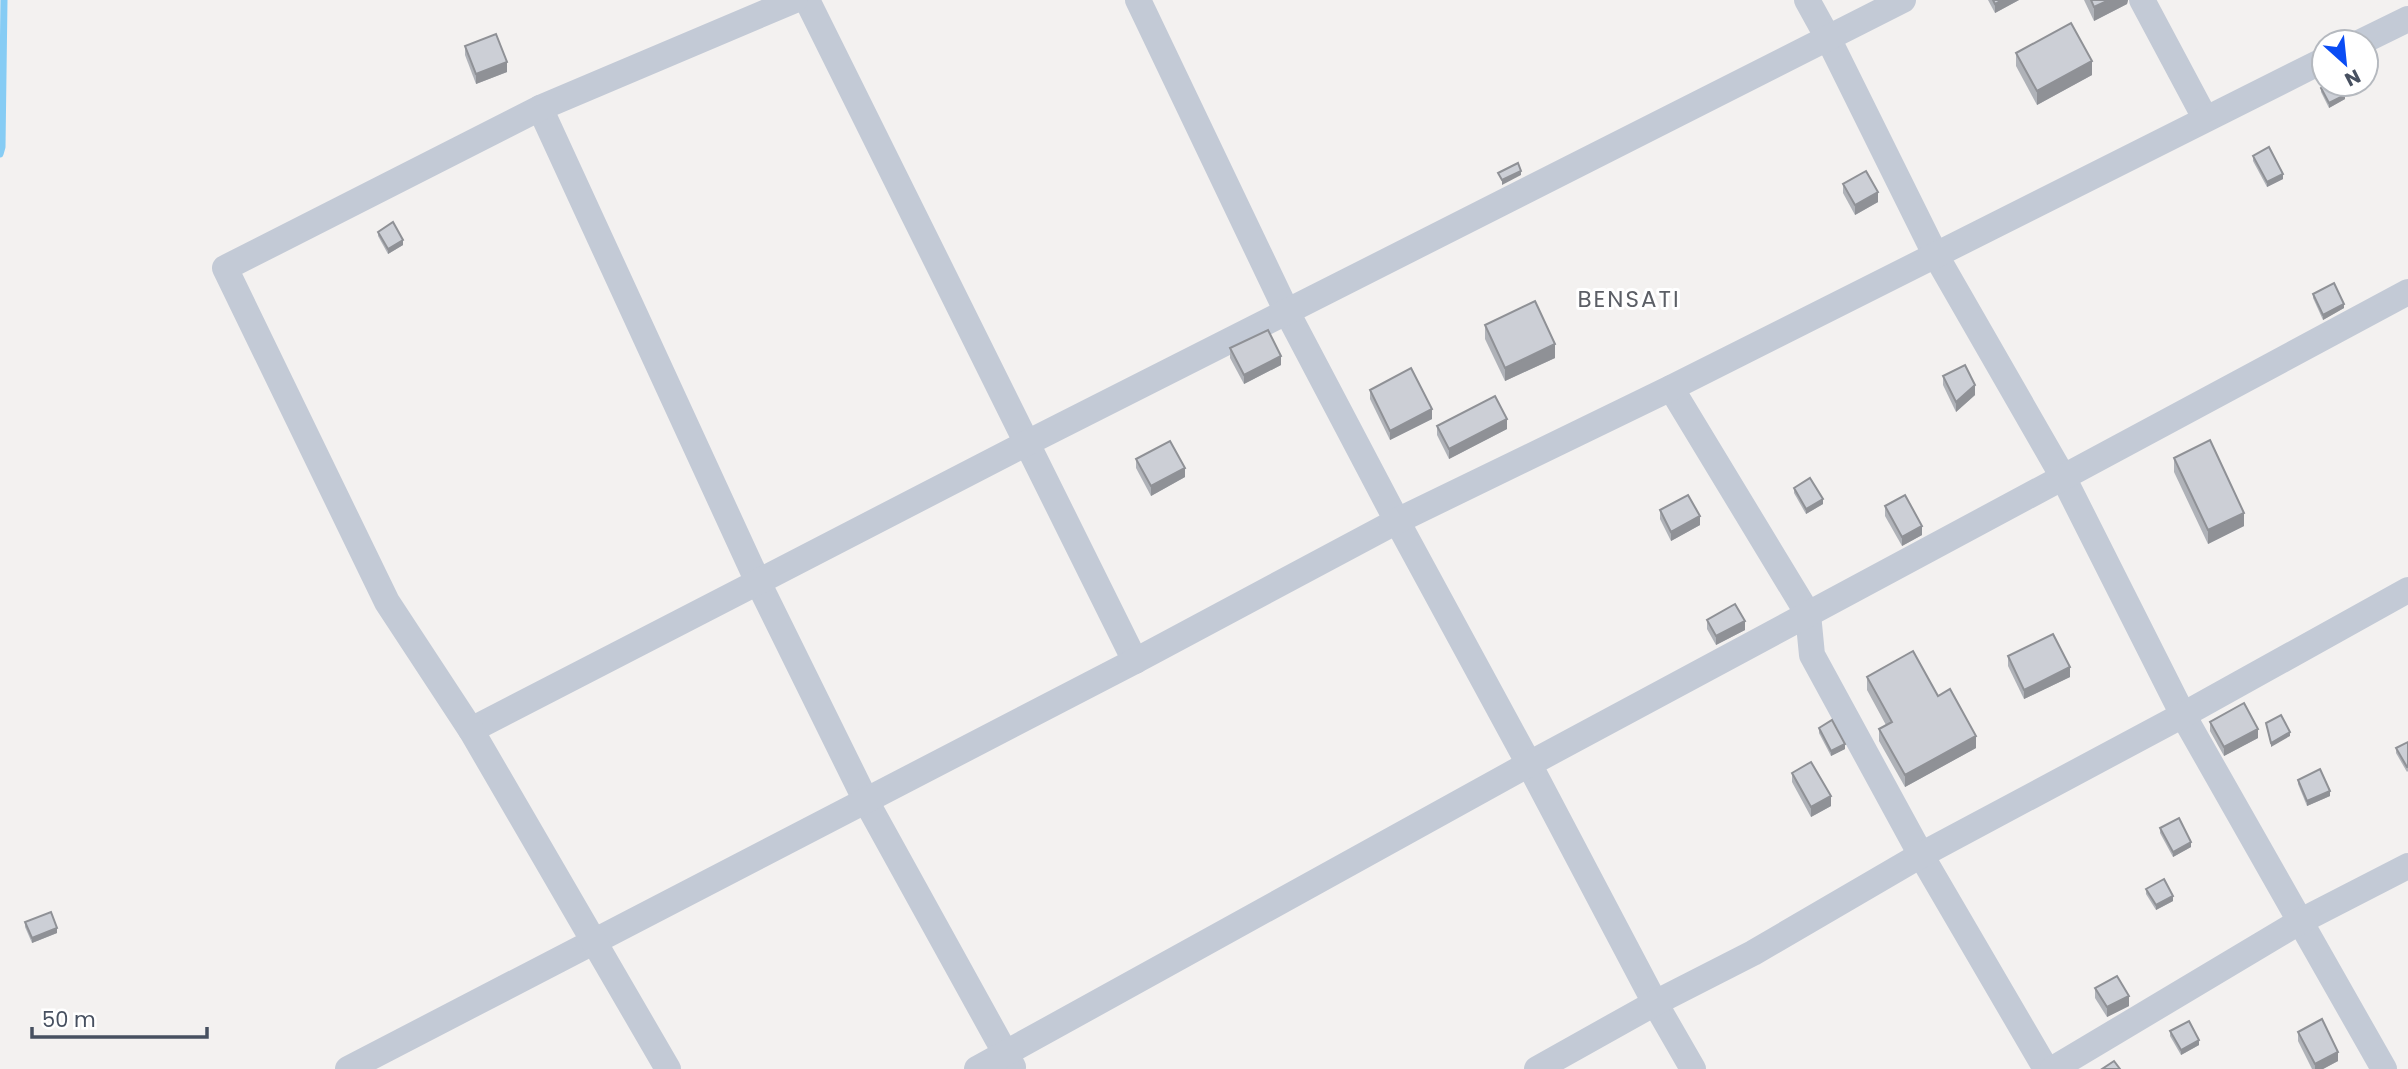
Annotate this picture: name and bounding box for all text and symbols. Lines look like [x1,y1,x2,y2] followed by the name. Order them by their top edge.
[2310,28,2380,98] north arrow
[2340,62,2365,93] text: N
[1577,283,1681,315] district label: BENSATI
[32,996,206,1040] scale bar
[42,1005,96,1034] text: 50 m

